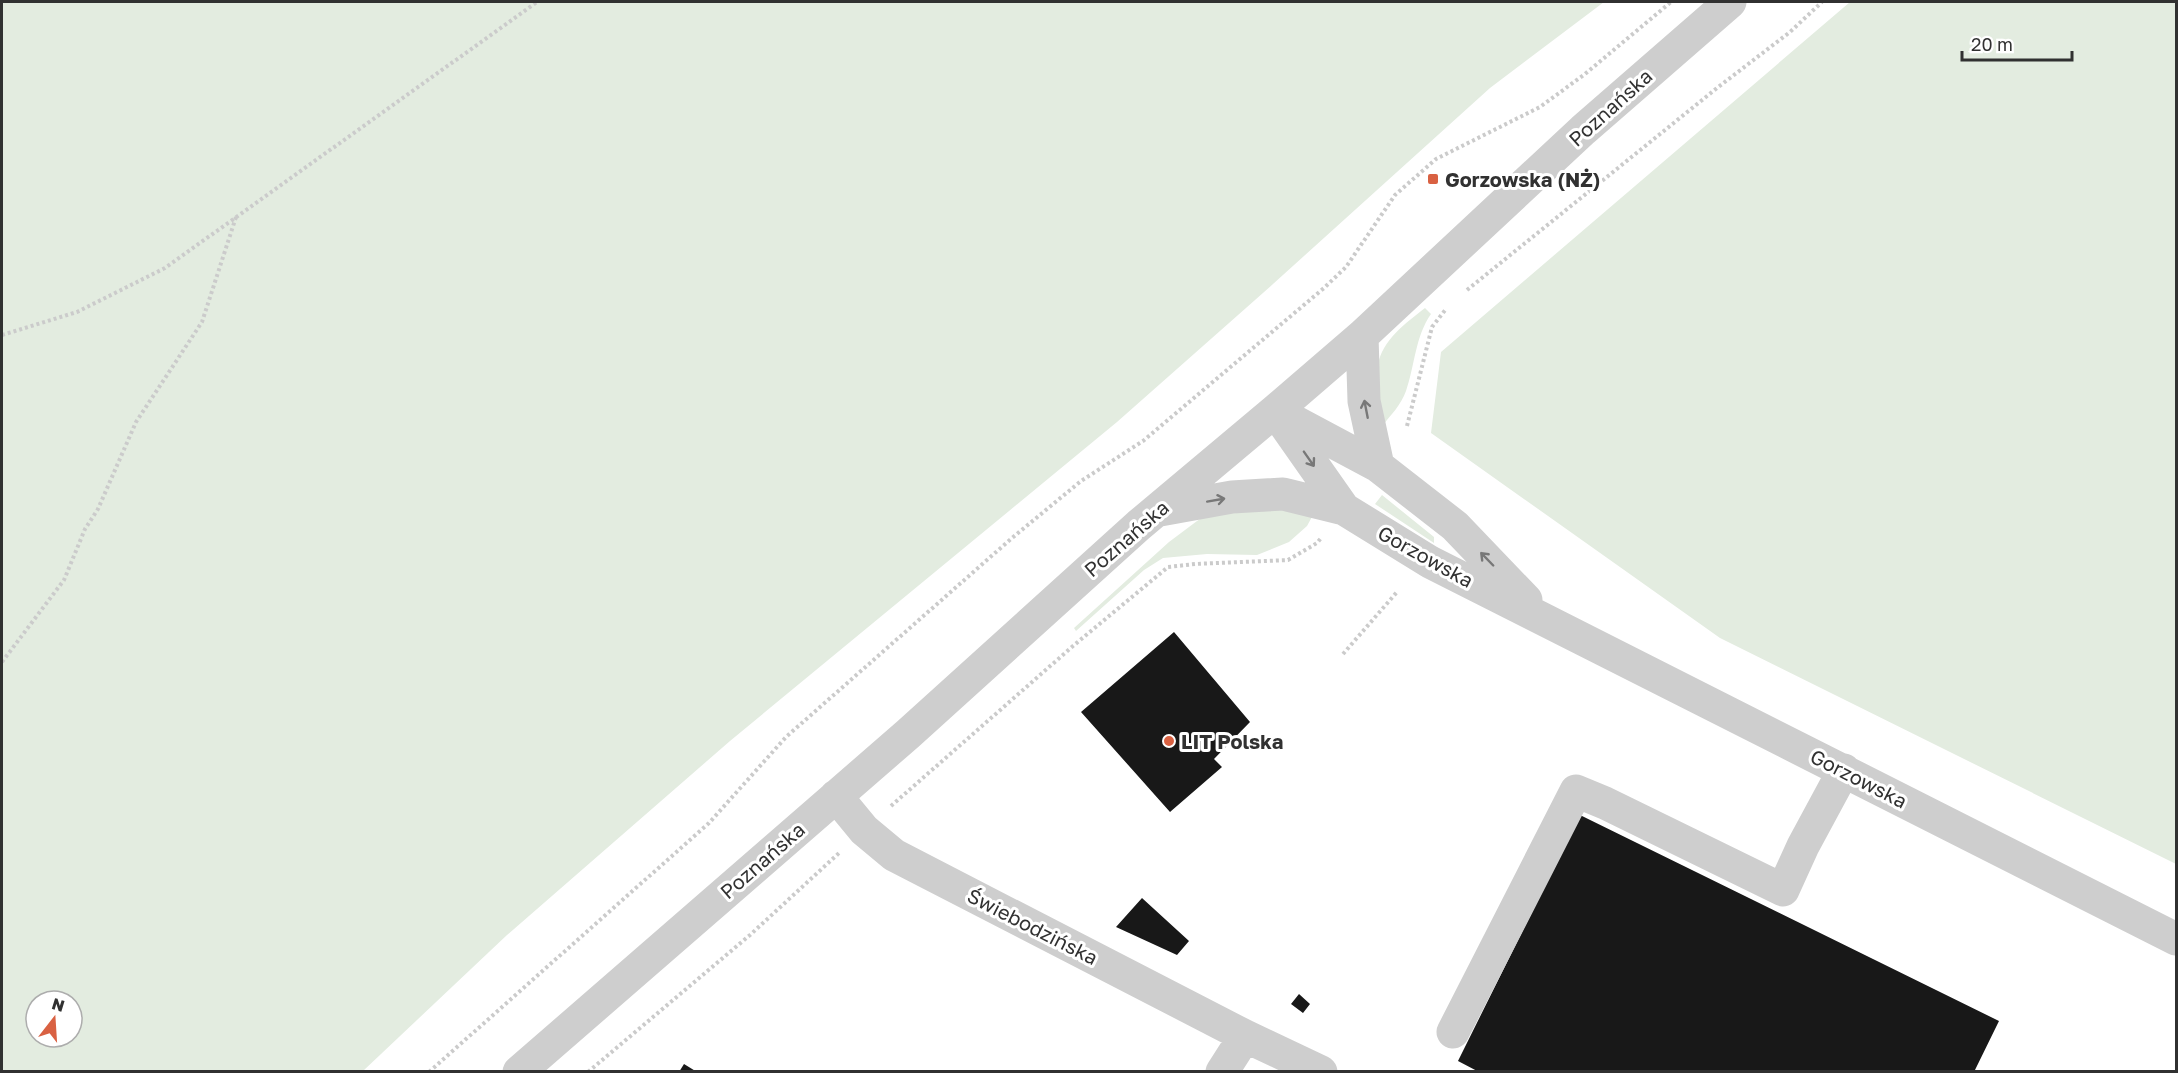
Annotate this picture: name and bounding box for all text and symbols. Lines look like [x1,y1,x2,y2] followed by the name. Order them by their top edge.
[1962,24,2072,62] scale bar
[1971,33,2013,55] text: 20 m
[1563,63,1657,151] street label: Poznańska
[1445,167,1600,191] place label: Gorzowska (NŻ)
[1426,172,1440,186] marker: Gorzowska (NŻ)
[1359,400,1371,419] one-way arrow
[1303,451,1315,467] one-way arrow
[1206,494,1225,505] one-way arrow
[1079,495,1173,581] street label: Poznańska
[1374,520,1478,592] street label: Gorzowska
[1480,552,1494,567] one-way arrow
[1181,729,1283,753] place label: LIT Polska
[1162,734,1176,748] marker: LIT Polska
[1807,743,1911,813] street label: Gorzowska
[715,817,809,903] street label: Poznańska
[964,883,1102,969] street label: Świebodzińska
[24,989,84,1049] north arrow
[50,993,67,1016] text: N

